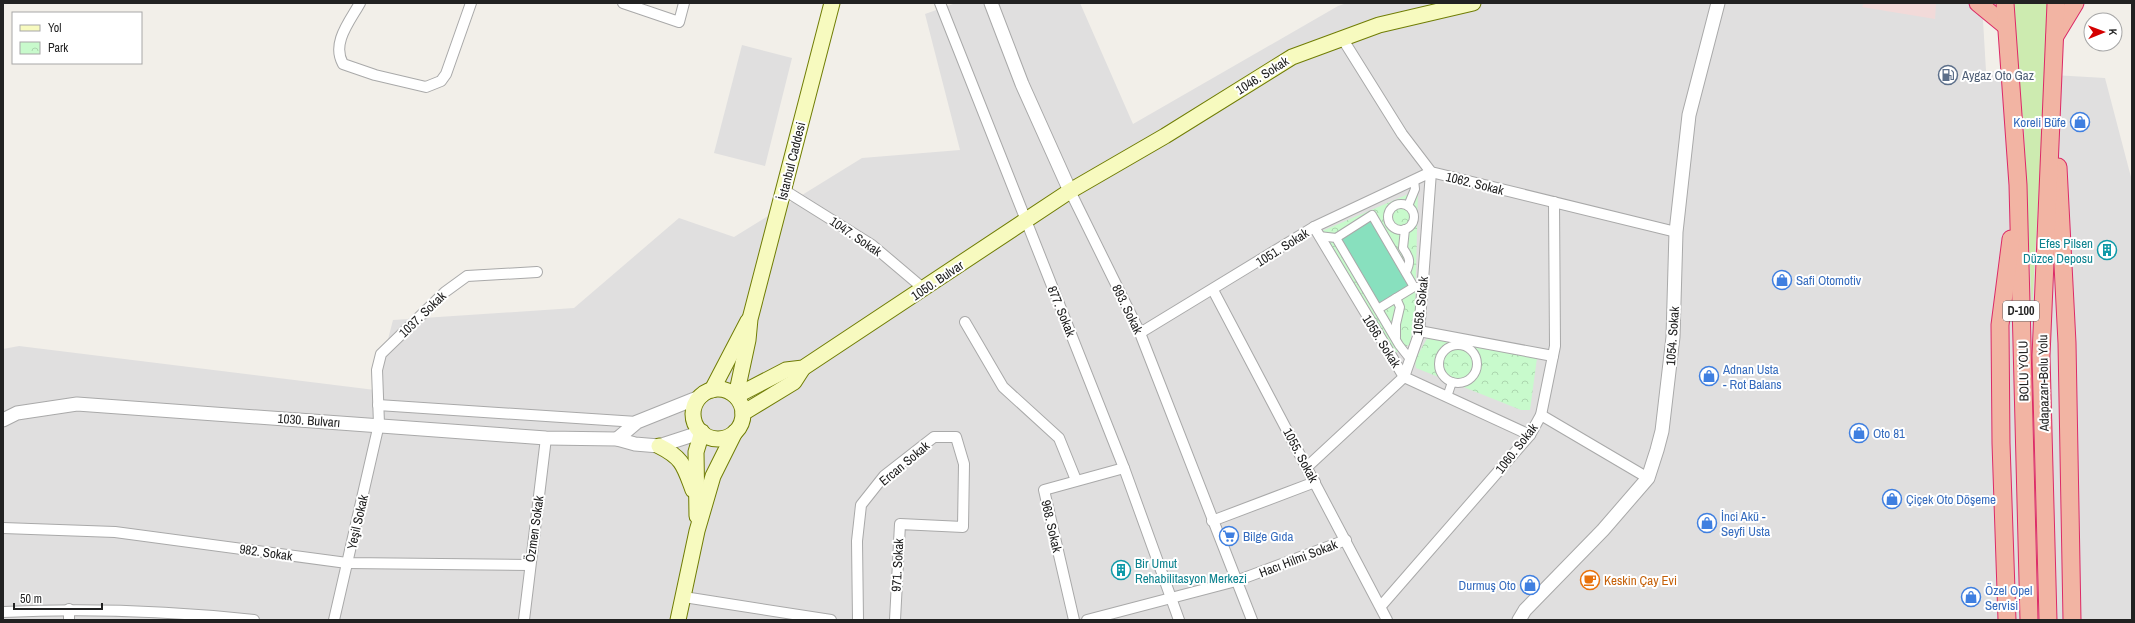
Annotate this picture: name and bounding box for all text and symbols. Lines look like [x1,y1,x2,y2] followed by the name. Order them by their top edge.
[12,12,142,64] legend
[2083,12,2123,52] north arrow
[48,20,61,36] text: Yol
[2106,28,2120,36] text: K
[48,40,68,56] text: Park
[1233,52,1292,98] street label: 1046. Sokak
[1937,64,1959,86] fuel station icon: Aygaz Oto Gaz
[1961,67,2034,84] place label: Aygaz Oto Gaz
[2069,111,2091,133] shop icon: Koreli Büfe
[2013,114,2066,131] place label: Koreli Büfe
[774,120,809,202] street label: İstanbul Caddesi
[1444,168,1506,199] street label: 1062. Sokak
[826,213,886,260] street label: 1047. Sokak
[1253,224,1312,270] street label: 1051. Sokak
[2023,235,2093,267] place label: Efes Pilsen Düzce Deposu
[2096,239,2118,261] building icon: Efes Pilsen Düzce Deposu
[908,256,967,304] street label: 1050. Bulvar
[1771,269,1793,291] shop icon: Safi Otomotiv
[1796,272,1862,289] place label: Safi Otomotiv
[1409,275,1432,336] street label: 1058. Sokak
[1108,282,1147,338] street label: 893. Sokak
[1044,283,1080,340] street label: 877. Sokak
[395,287,450,341] street label: 1037. Sokak
[2003,301,2039,321] road number: D-100
[1662,305,1683,366] street label: 1054. Sokak
[1359,312,1405,371] street label: 1056. Sokak
[2034,334,2053,433] street label: Adapazarı-Bolu Yolu
[2014,340,2033,402] street label: BOLU YOLU
[1722,361,1782,393] place label: Adnan Usta - Rot Balans
[1698,365,1720,387] shop icon: Adnan Usta - Rot Balans
[277,410,341,431] street label: 1030. Bulvarı
[1491,419,1542,477] street label: 1060. Sokak
[1848,422,1870,444] shop icon: Oto 81
[1279,425,1322,486] street label: 1055. Sokak
[1873,425,1905,442] place label: Oto 81
[876,437,933,489] street label: Ercan Sokak
[1881,488,1903,510] shop icon: Çiçek Oto Döşeme
[1906,491,1996,508] place label: Çiçek Oto Döşeme
[343,493,372,551] street label: Yeşil Sokak
[521,494,548,563] street label: Özmen Sokak
[1037,498,1066,555] street label: 968. Sokak
[1721,508,1770,540] place label: İnci Akü - Seyfi Usta
[1696,512,1718,534] shop icon: İnci Akü - Seyfi Usta
[1218,525,1240,547] supermarket icon: Bilge Gıda
[1243,528,1293,545] place label: Bilge Gıda
[1257,536,1340,581] street label: Hacı Hilmi Sokak
[888,537,907,592] street label: 971. Sokak
[238,540,294,565] street label: 982. Sokak
[1135,555,1247,587] place label: Bir Umut Rehabilitasyon Merkezi
[1110,559,1132,581] building icon: Bir Umut Rehabilitasyon Merkezi
[1579,569,1601,591] cafe icon: Keskin Çay Evi
[1604,572,1677,589] place label: Keskin Çay Evi
[1519,574,1541,596] shop icon: Durmuş Oto
[1459,577,1516,594] place label: Durmuş Oto
[1985,582,2032,614] place label: Özel Opel Servisi
[14,585,102,611] scale bar
[1960,586,1982,608] shop icon: Özel Opel Servisi
[20,591,42,607] text: 50 m

